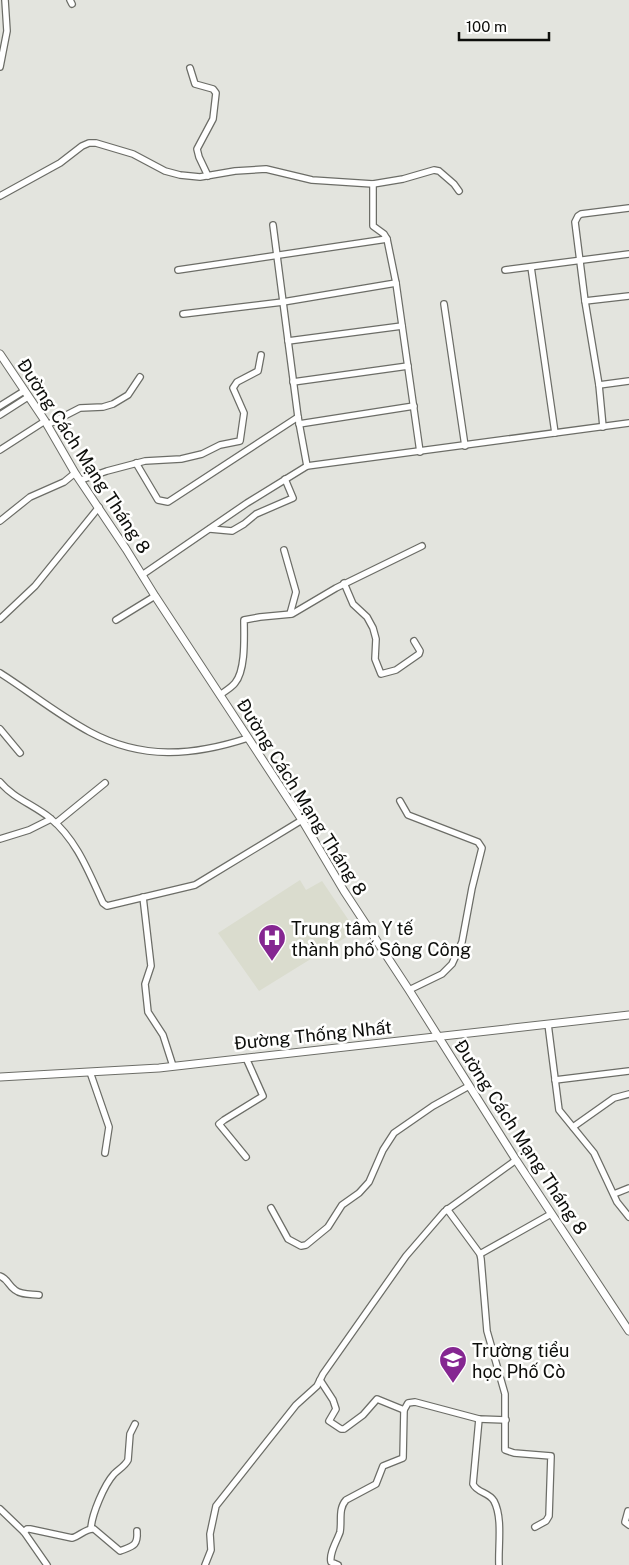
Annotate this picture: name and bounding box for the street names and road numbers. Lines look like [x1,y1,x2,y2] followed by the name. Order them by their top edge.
[13,355,155,557] street label: Đường Cách Mạng Tháng 8
[233,695,371,899] street label: Đường Cách Mạng Tháng 8
[233,1016,393,1054] street label: Đường Thống Nhất
[450,1036,592,1238] street label: Đường Cách Mạng Tháng 8

